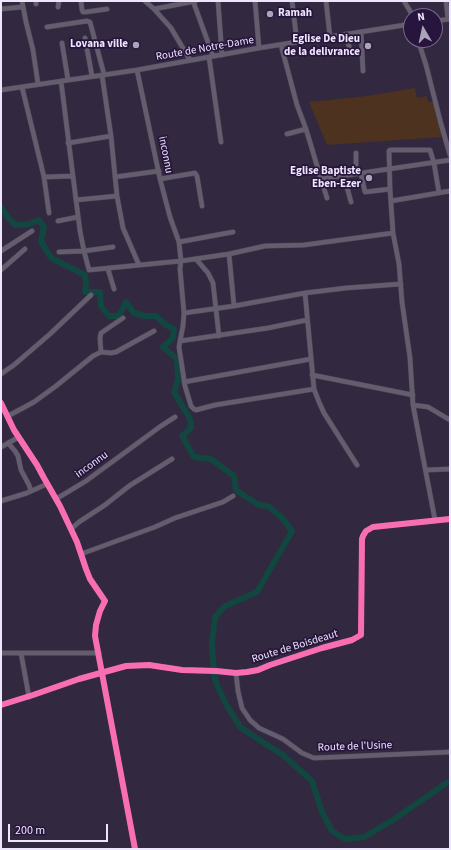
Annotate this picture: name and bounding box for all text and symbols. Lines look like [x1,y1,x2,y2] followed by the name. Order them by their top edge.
[278,7,312,21] place label: Ramah
[403,8,443,48] north arrow
[265,9,275,19] marker: Ramah
[416,9,426,25] text: N
[284,33,360,59] place label: Eglise De Dieu de la delivrance
[155,34,255,64] street label: Route de Notre-Dame
[70,38,128,52] place label: Lovana ville
[131,40,141,50] marker: Lovana ville
[363,41,373,51] marker: Eglise De Dieu de la delivrance
[155,135,175,175] street label: inconnu
[290,165,361,191] place label: Eglise Baptiste Eben-Ezer
[364,173,374,183] marker: Eglise Baptiste Eben-Ezer
[73,449,111,481] street label: inconnu
[250,628,340,666] street label: Route de Boisdeaut
[318,739,392,755] street label: Route de l'Usine
[10,816,110,842] scale bar
[15,822,45,839] text: 200 m

